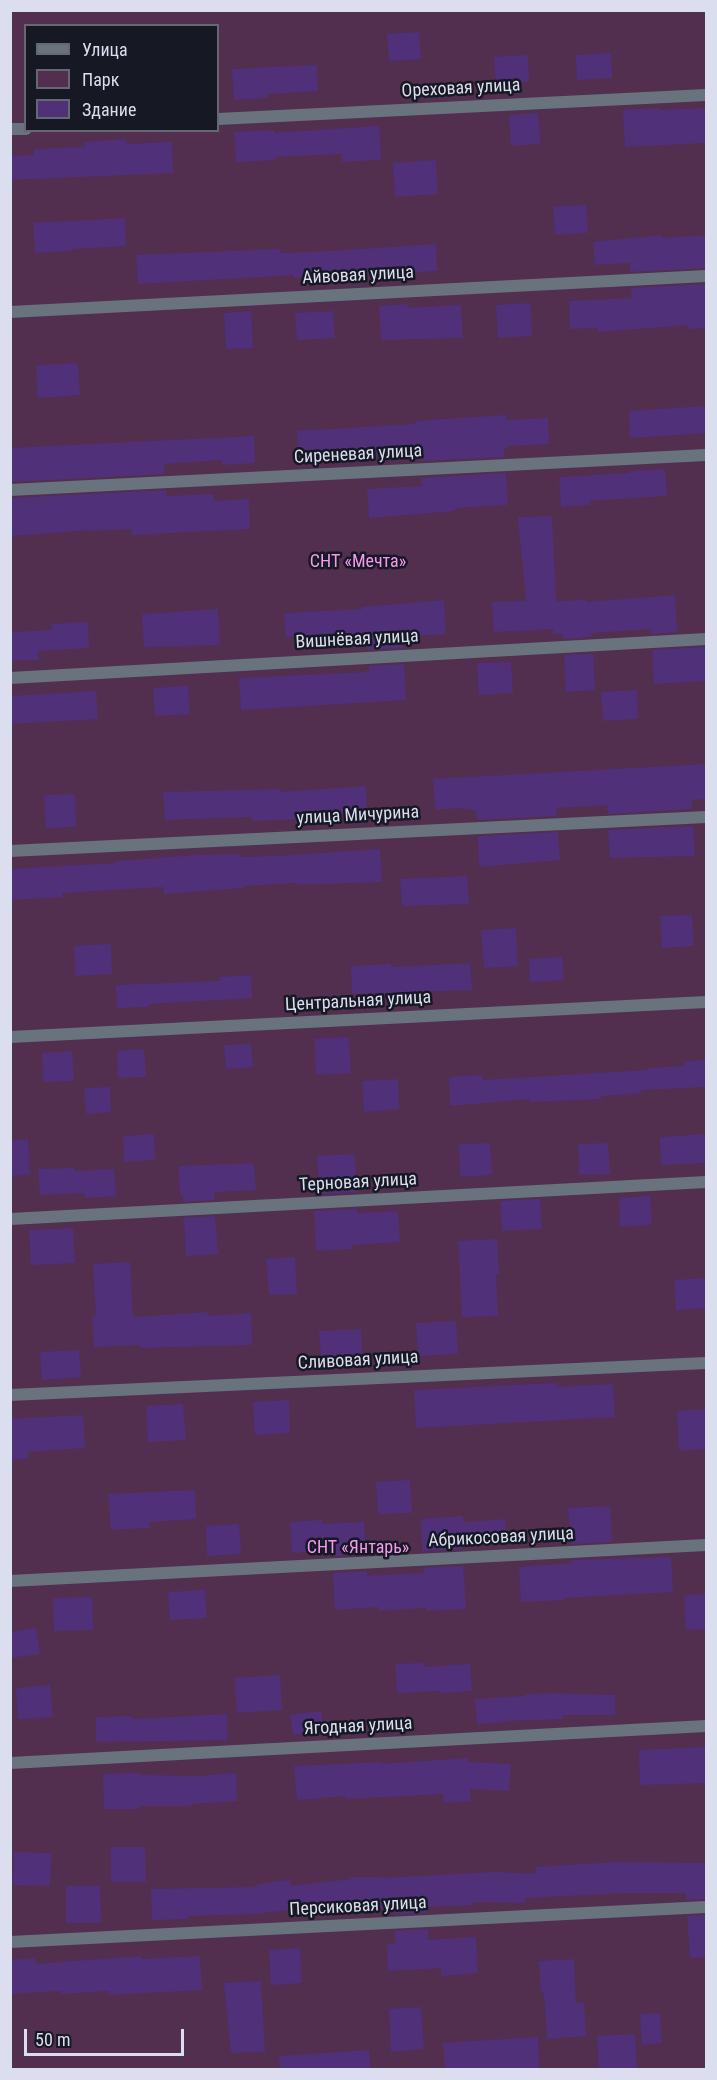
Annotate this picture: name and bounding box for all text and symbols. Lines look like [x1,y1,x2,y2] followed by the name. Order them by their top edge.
[24,24,219,132] legend
[82,39,128,60] text: Улица
[82,69,119,90] text: Парк
[401,75,521,103] street label: Ореховая улица
[82,99,136,120] text: Здание
[302,262,414,290] street label: Айвовая улица
[293,441,423,469] street label: Сиреневая улица
[310,551,406,573] park label: СНТ «Мечта»
[295,626,419,654] street label: Вишнёвая улица
[296,802,420,830] street label: улица Мичурина
[284,987,432,1017] street label: Центральная улица
[298,1169,418,1197] street label: Терновая улица
[297,1347,419,1375] street label: Сливовая улица
[428,1523,574,1553] street label: Абрикосовая улица
[307,1537,409,1559] park label: СНТ «Янтарь»
[303,1713,413,1741] street label: Ягодная улица
[289,1893,427,1921] street label: Персиковая улица
[27,2017,188,2055] scale bar
[35,2029,70,2050] text: 50 m

